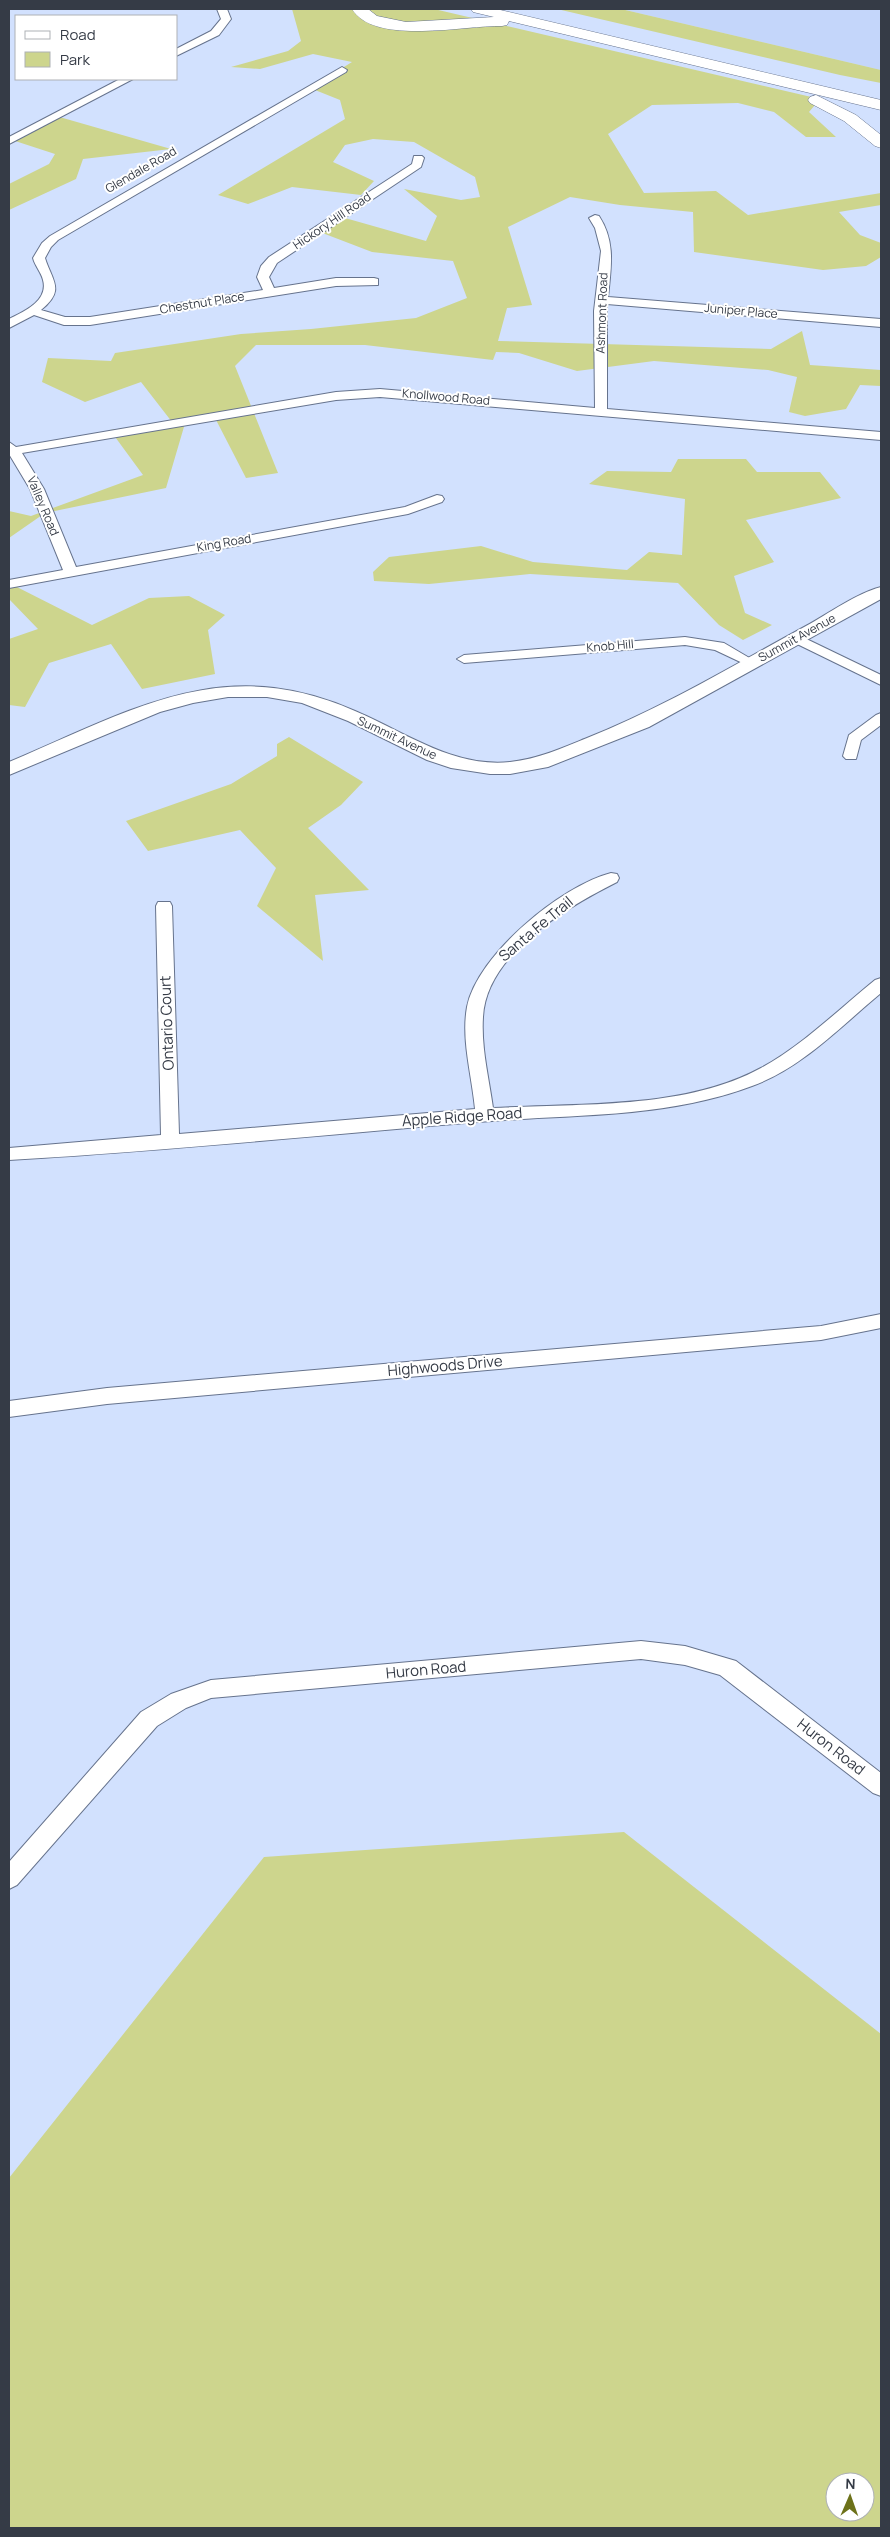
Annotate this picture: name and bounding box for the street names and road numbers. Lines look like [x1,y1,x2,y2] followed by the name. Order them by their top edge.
[102,142,179,197] street label: Glendale Road
[289,188,374,253] street label: Hickory Hill Road
[592,272,611,354] street label: Ashmont Road
[158,287,245,318] street label: Chestnut Place
[704,299,778,322] street label: Juniper Place
[401,384,491,409] street label: Knollwood Road
[23,473,64,538] street label: Valley Road
[195,529,252,556] street label: King Road
[755,609,838,666] street label: Summit Avenue
[586,635,634,656] street label: Knob Hill
[355,712,440,763] street label: Summit Avenue
[494,891,578,966] street label: Santa Fe Trail
[154,975,179,1071] street label: Ontario Court
[401,1102,523,1131] street label: Apple Ridge Road
[387,1350,504,1381] street label: Highwoods Drive
[385,1656,467,1683] street label: Huron Road
[793,1713,870,1780] street label: Huron Road

